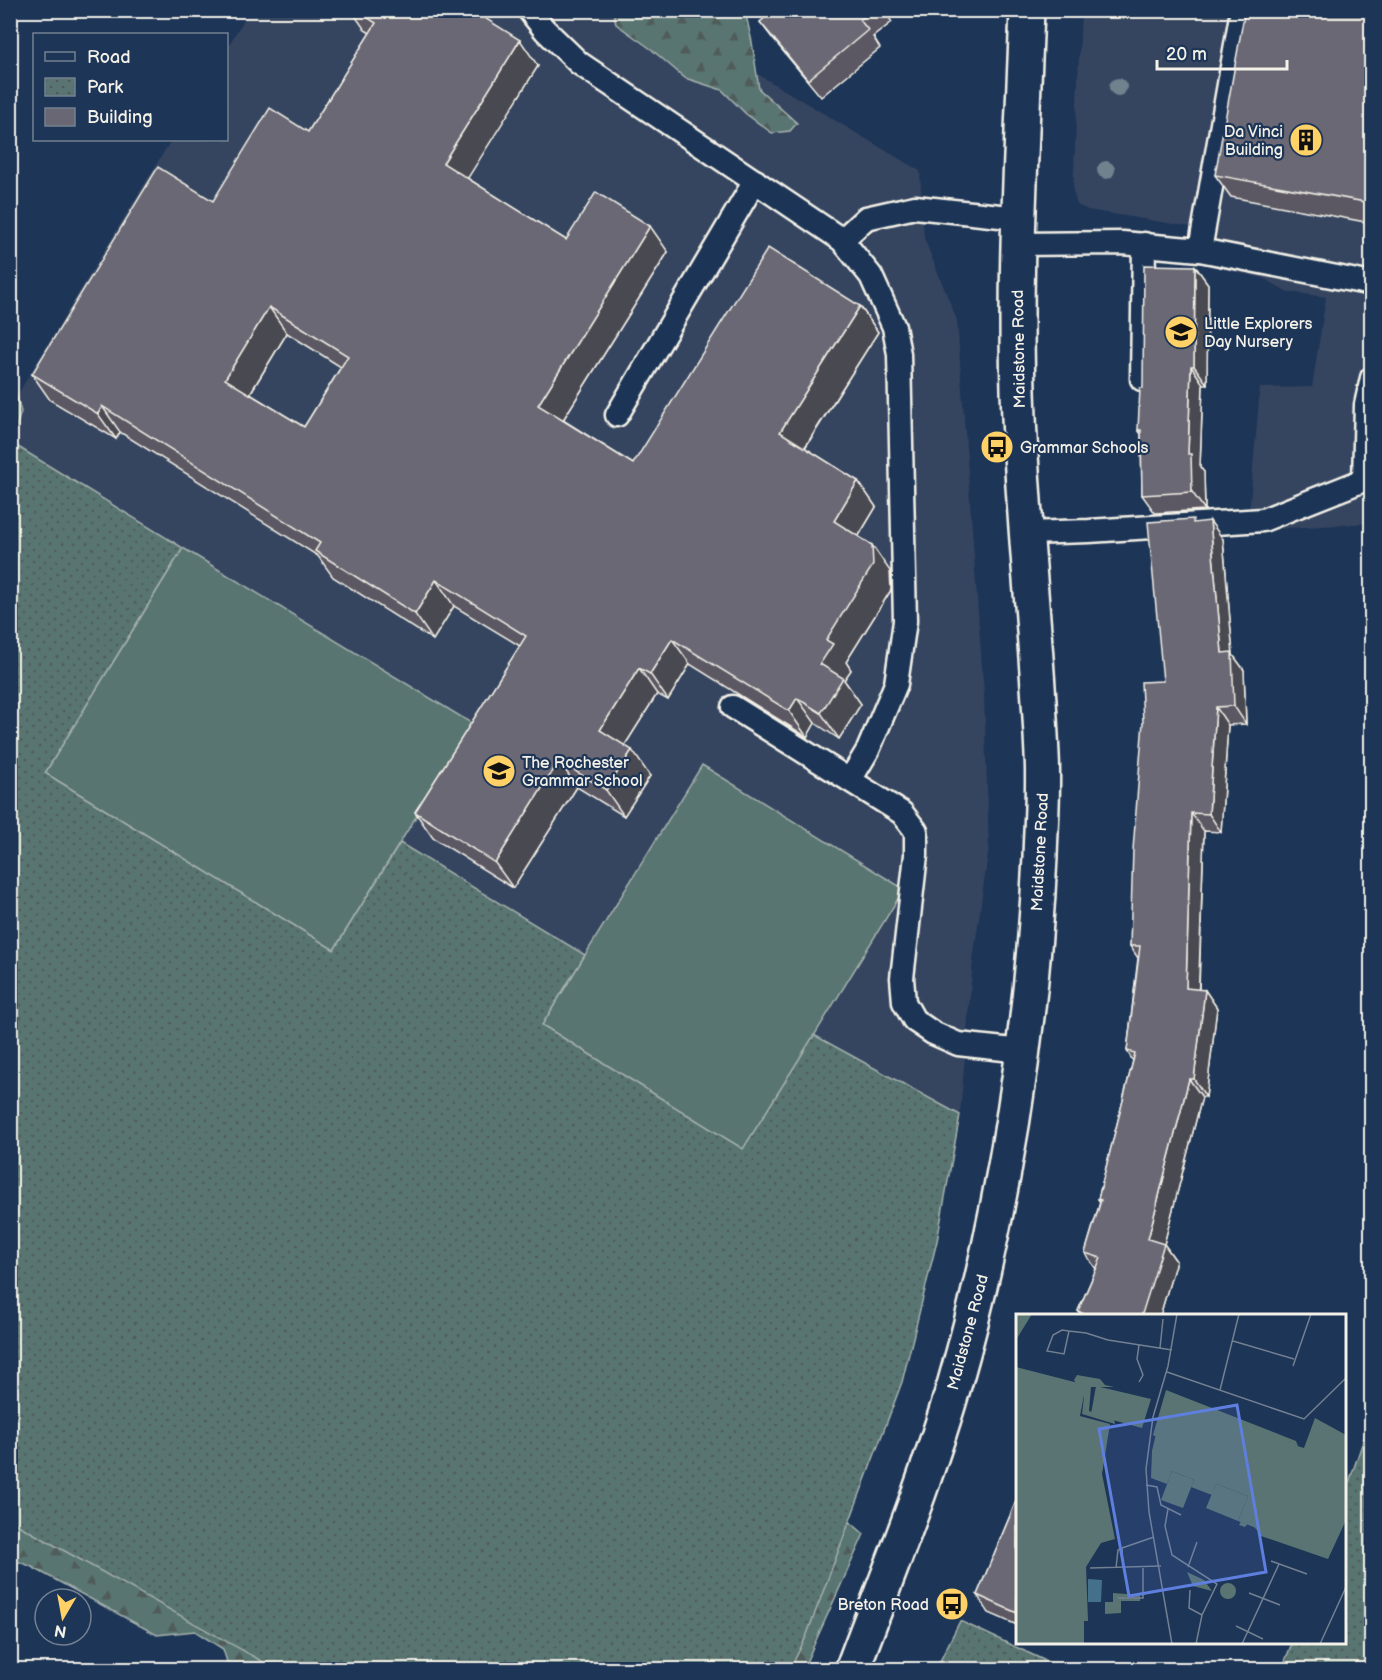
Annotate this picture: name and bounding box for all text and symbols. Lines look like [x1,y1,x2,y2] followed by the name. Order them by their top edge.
[33,33,228,141] legend
[1157,33,1288,71] scale bar
[1166,44,1207,65] text: 20 m
[87,47,131,68] text: Road
[87,77,123,98] text: Park
[87,107,153,128] text: Building
[1288,122,1324,158] building icon: Da Vinci Building
[1224,123,1283,160] place label: Da Vinci Building
[1009,289,1030,409] street label: Maidstone Road
[1163,314,1199,350] school or university icon: Little Explorers Day Nursery
[1204,315,1313,352] place label: Little Explorers Day Nursery
[979,429,1015,465] bus stop icon: Grammar Schools
[1020,439,1149,458] place label: Grammar Schools
[481,753,517,789] school or university icon: The Rochester Grammar School
[522,754,643,791] place label: The Rochester Grammar School
[1028,792,1053,912] street label: Maidstone Road
[944,1273,993,1392] street label: Maidstone Road
[1016,1314,1346,1644] inset map
[934,1586,970,1622] bus stop icon: Breton Road
[33,1587,93,1647] north arrow
[838,1596,929,1615] place label: Breton Road
[53,1620,68,1641] text: N

